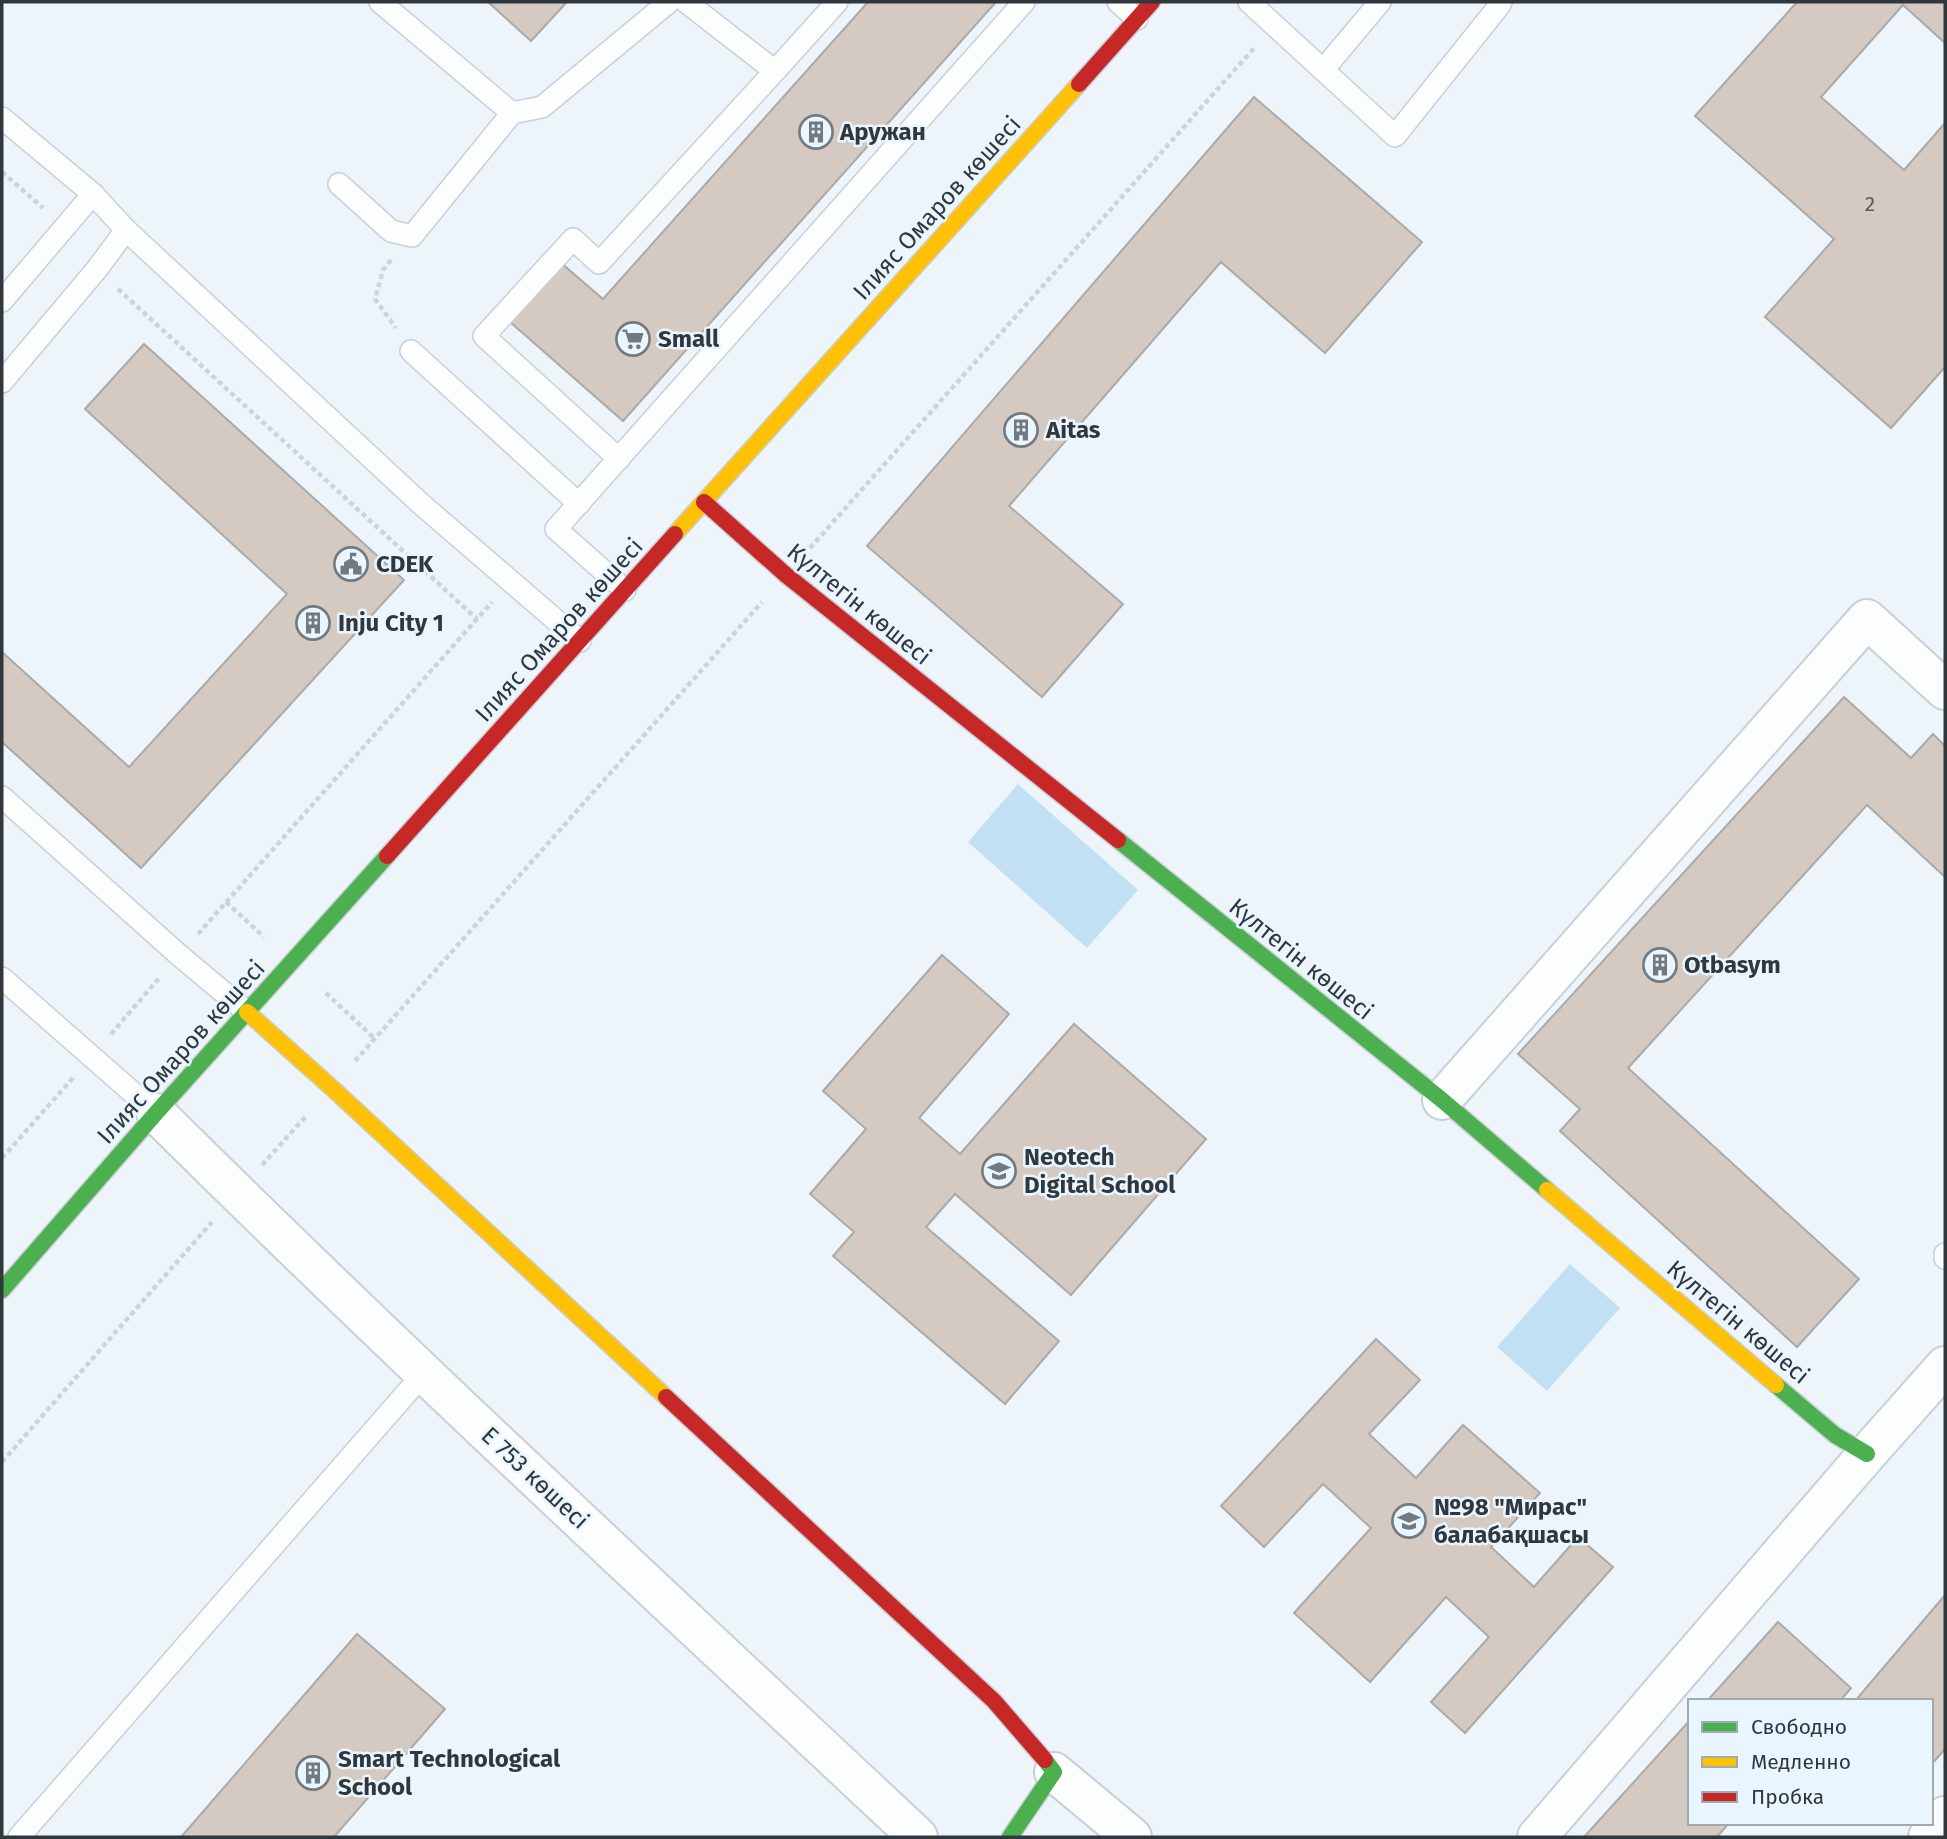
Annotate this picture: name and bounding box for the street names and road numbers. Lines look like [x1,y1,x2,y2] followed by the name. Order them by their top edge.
[847,111,1027,305] street label: Ілияс Омаров көшесі
[469,533,649,727] street label: Ілияс Омаров көшесі
[781,537,937,671] street label: Күлтегін көшесі
[1223,892,1379,1026] street label: Күлтегін көшесі
[91,955,271,1149] street label: Ілияс Омаров көшесі
[1661,1254,1815,1390] street label: Күлтегін көшесі
[476,1421,594,1535] street label: Е 753 көшесі

